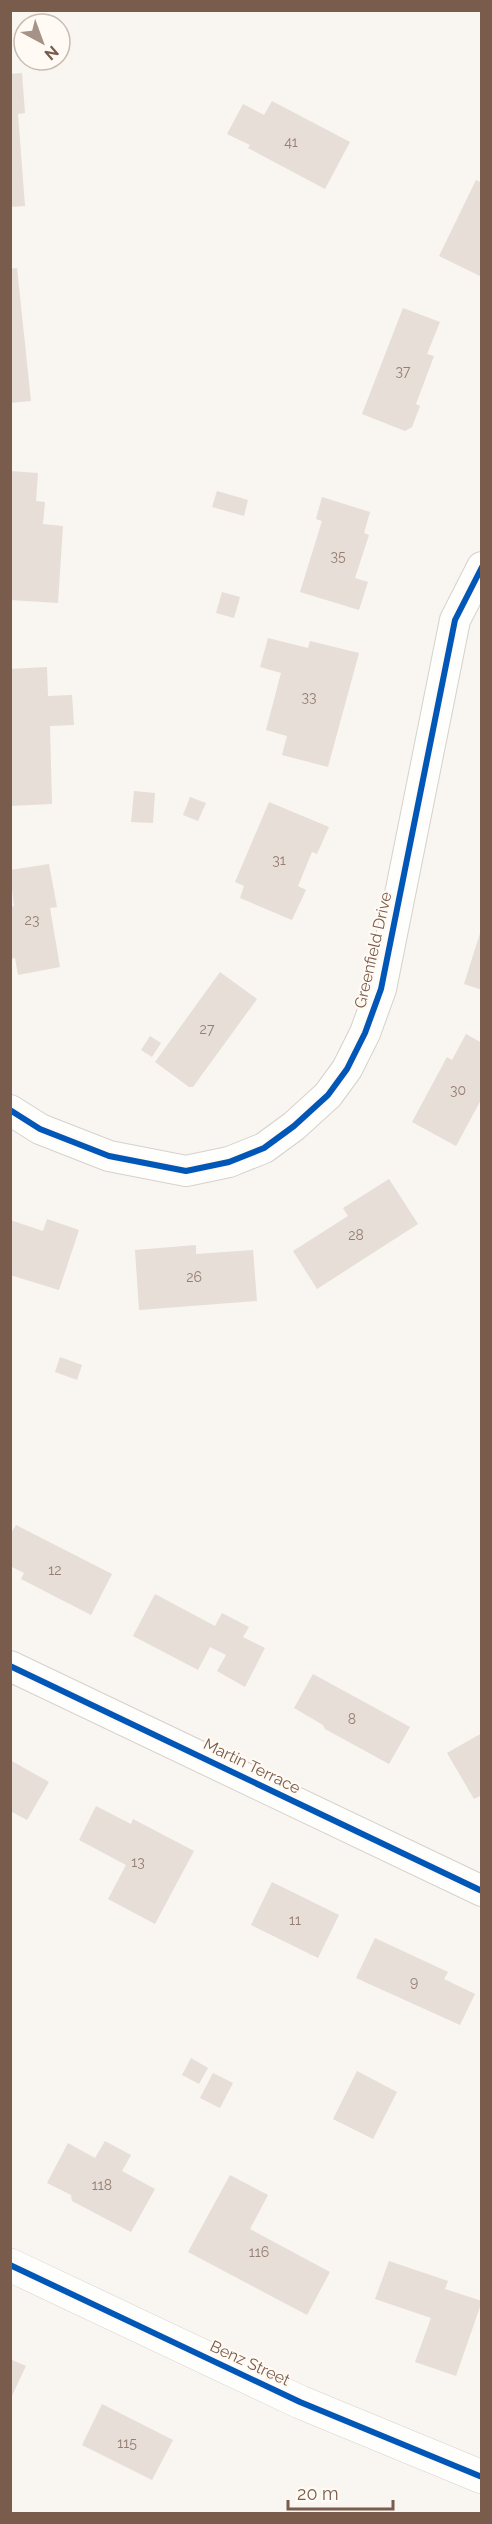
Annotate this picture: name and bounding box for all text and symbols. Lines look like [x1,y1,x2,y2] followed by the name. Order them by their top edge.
[12,12,72,72] north arrow
[41,42,62,64] text: N
[284,134,298,150] house number: 41
[396,363,411,379] house number: 37
[330,548,346,564] house number: 35
[302,689,316,705] house number: 33
[272,852,286,868] house number: 31
[350,890,396,1010] street label: Greenfield Drive
[25,912,39,928] house number: 23
[200,1021,215,1037] house number: 27
[450,1082,466,1098] house number: 30
[348,1227,364,1243] house number: 28
[186,1269,202,1285] house number: 26
[48,1562,62,1578] house number: 12
[348,1711,356,1727] house number: 8
[200,1734,304,1798] street label: Martin Terrace
[131,1854,145,1870] house number: 13
[289,1912,301,1928] house number: 11
[410,1974,418,1990] house number: 9
[92,2177,112,2193] house number: 118
[249,2244,269,2260] house number: 116
[207,2336,293,2390] street label: Benz Street
[117,2435,137,2451] house number: 115
[288,2473,393,2511] scale bar
[297,2483,339,2504] text: 20 m

